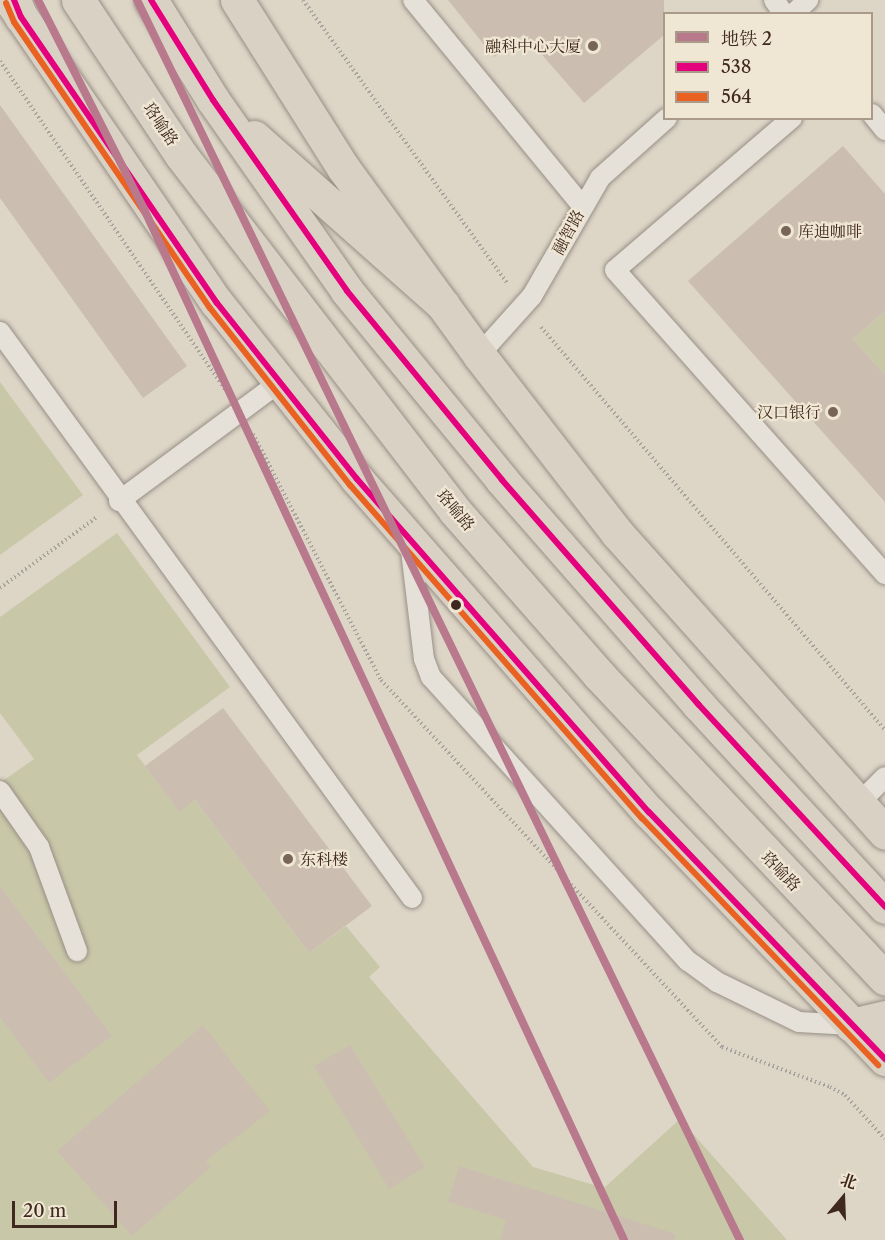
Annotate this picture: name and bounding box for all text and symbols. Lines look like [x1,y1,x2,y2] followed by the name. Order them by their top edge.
[663,12,873,120] legend
[721,28,772,50] text: 地铁 2
[485,36,581,56] place label: 融科中心大厦
[586,39,600,53] marker: 融科中心大厦
[721,56,751,78] text: 538
[721,86,752,108] text: 564
[140,99,182,149] street label: 珞喻路
[548,206,588,258] street label: 融智路
[798,221,862,241] place label: 库迪咖啡
[779,224,793,238] marker: 库迪咖啡
[757,402,821,422] place label: 汉口银行
[826,405,840,419] marker: 汉口银行
[433,485,479,535] street label: 珞喻路
[450,599,462,611] unlabelled marker
[757,847,805,895] street label: 珞喻路
[300,849,348,869] place label: 东科楼
[281,852,295,866] marker: 东科楼
[813,1168,873,1228] north arrow
[838,1169,860,1193] text: 北
[15,1189,120,1227] scale bar
[23,1200,66,1222] text: 20 m

